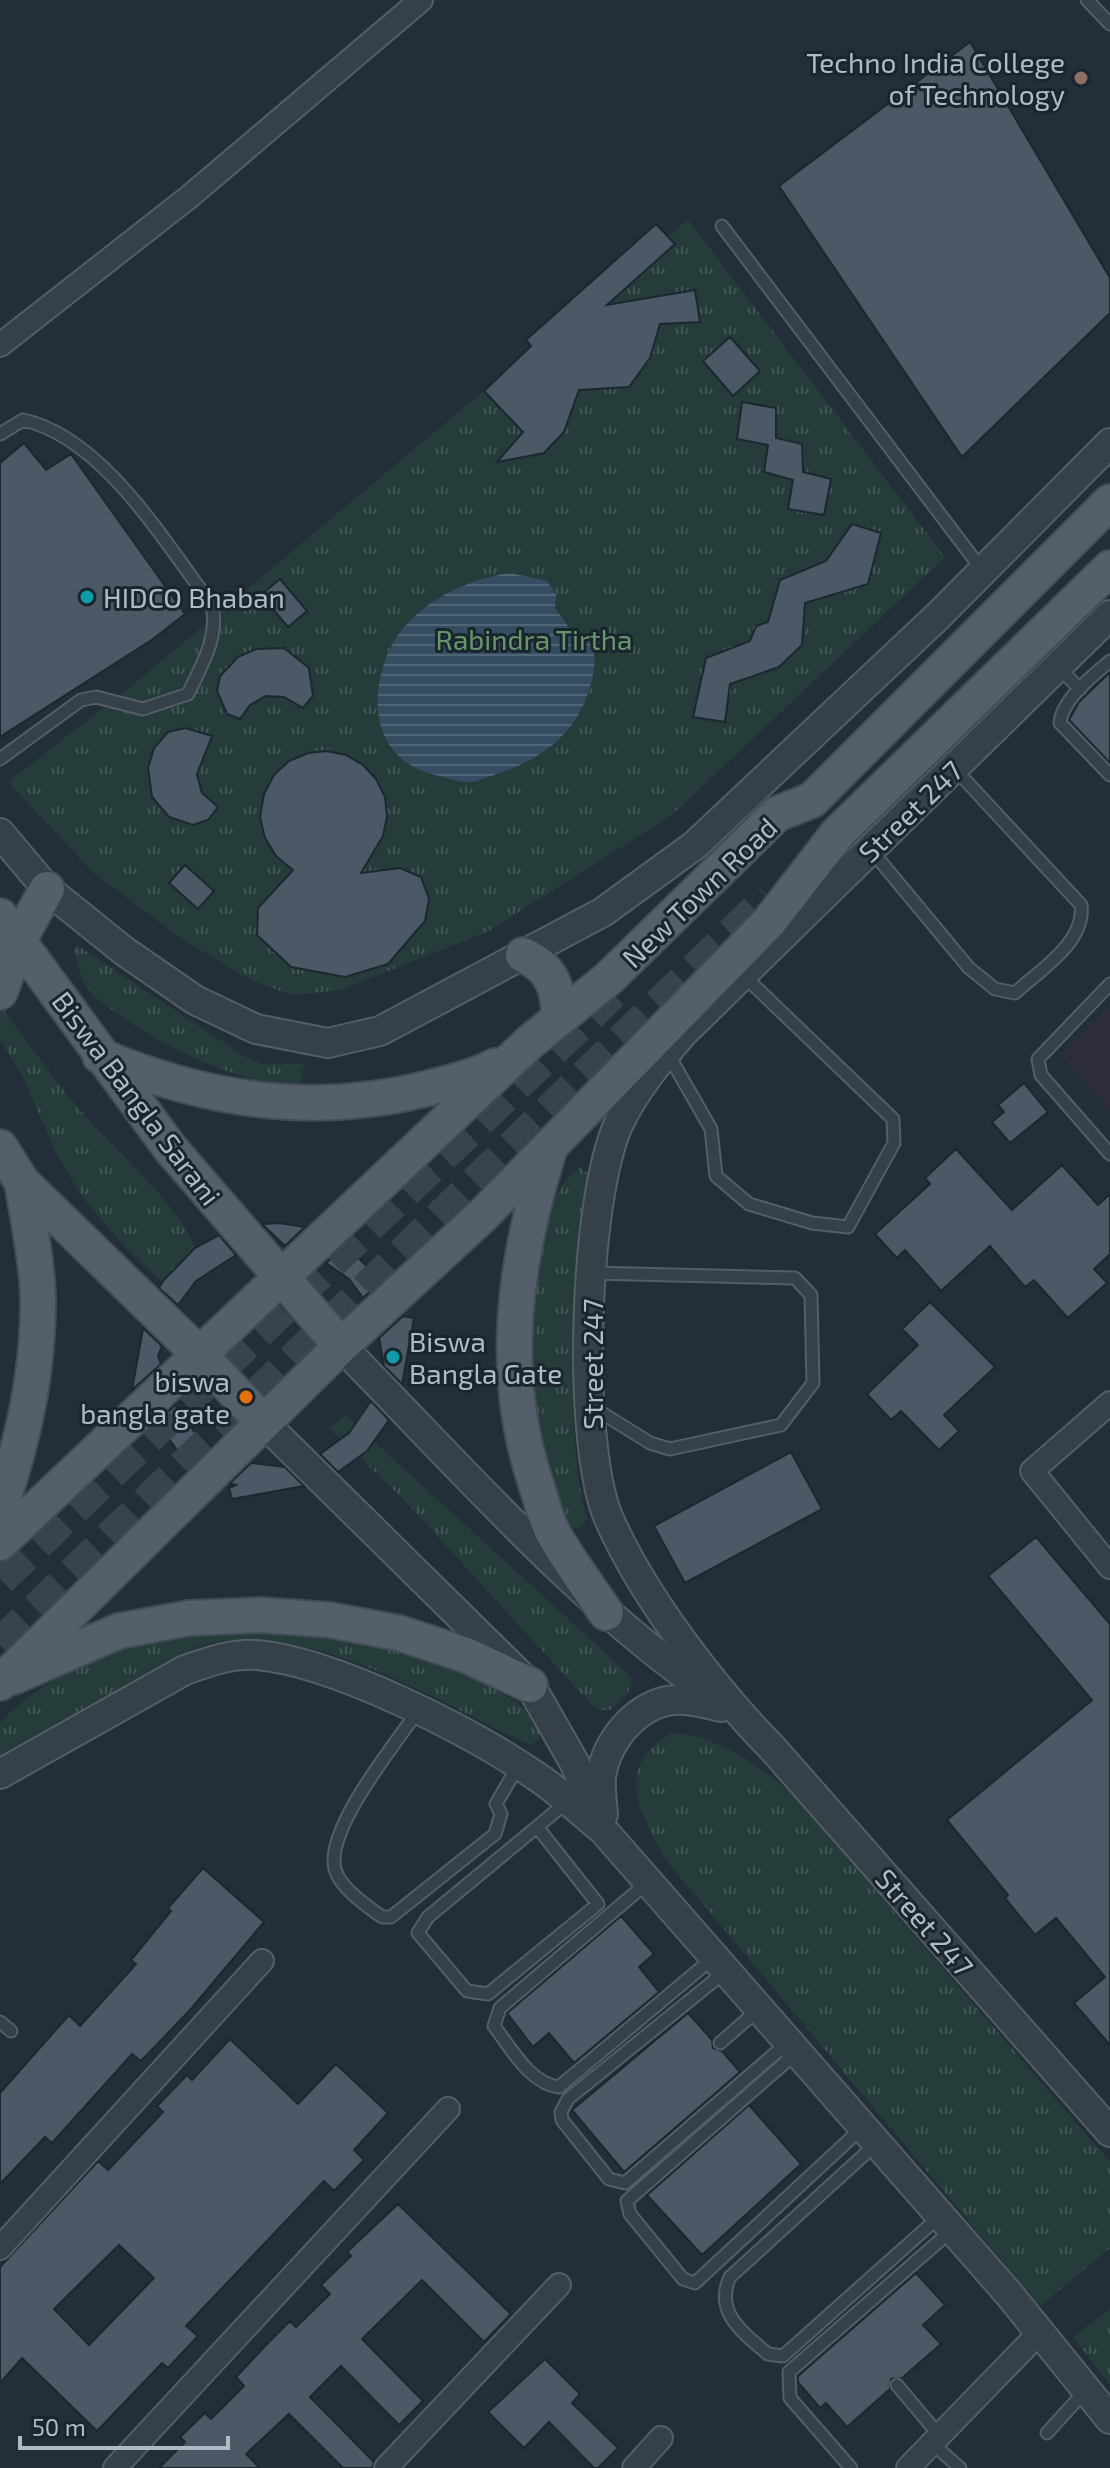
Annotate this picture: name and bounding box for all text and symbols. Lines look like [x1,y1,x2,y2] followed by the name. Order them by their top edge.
[806,45,1065,111] place label: Techno India College of Technology
[1072,69,1090,87] marker: Techno India College of Technology
[103,580,285,614] place label: HIDCO Bhaban
[78,588,96,606] marker: HIDCO Bhaban
[436,622,632,656] park label: Rabindra Tirtha
[851,753,969,869] street label: Street 247
[615,810,783,974] street label: New Town Road
[46,985,228,1211] street label: Biswa Bangla Sarani
[575,1298,609,1430] street label: Street 247
[409,1324,562,1390] place label: Biswa Bangla Gate
[384,1348,402,1366] marker: Biswa Bangla Gate
[80,1364,230,1430] place label: biswa bangla gate
[237,1388,255,1406] marker: biswa bangla gate
[869,1861,981,1983] street label: Street 247
[20,2400,228,2450] scale bar
[32,2412,86,2441] text: 50 m

